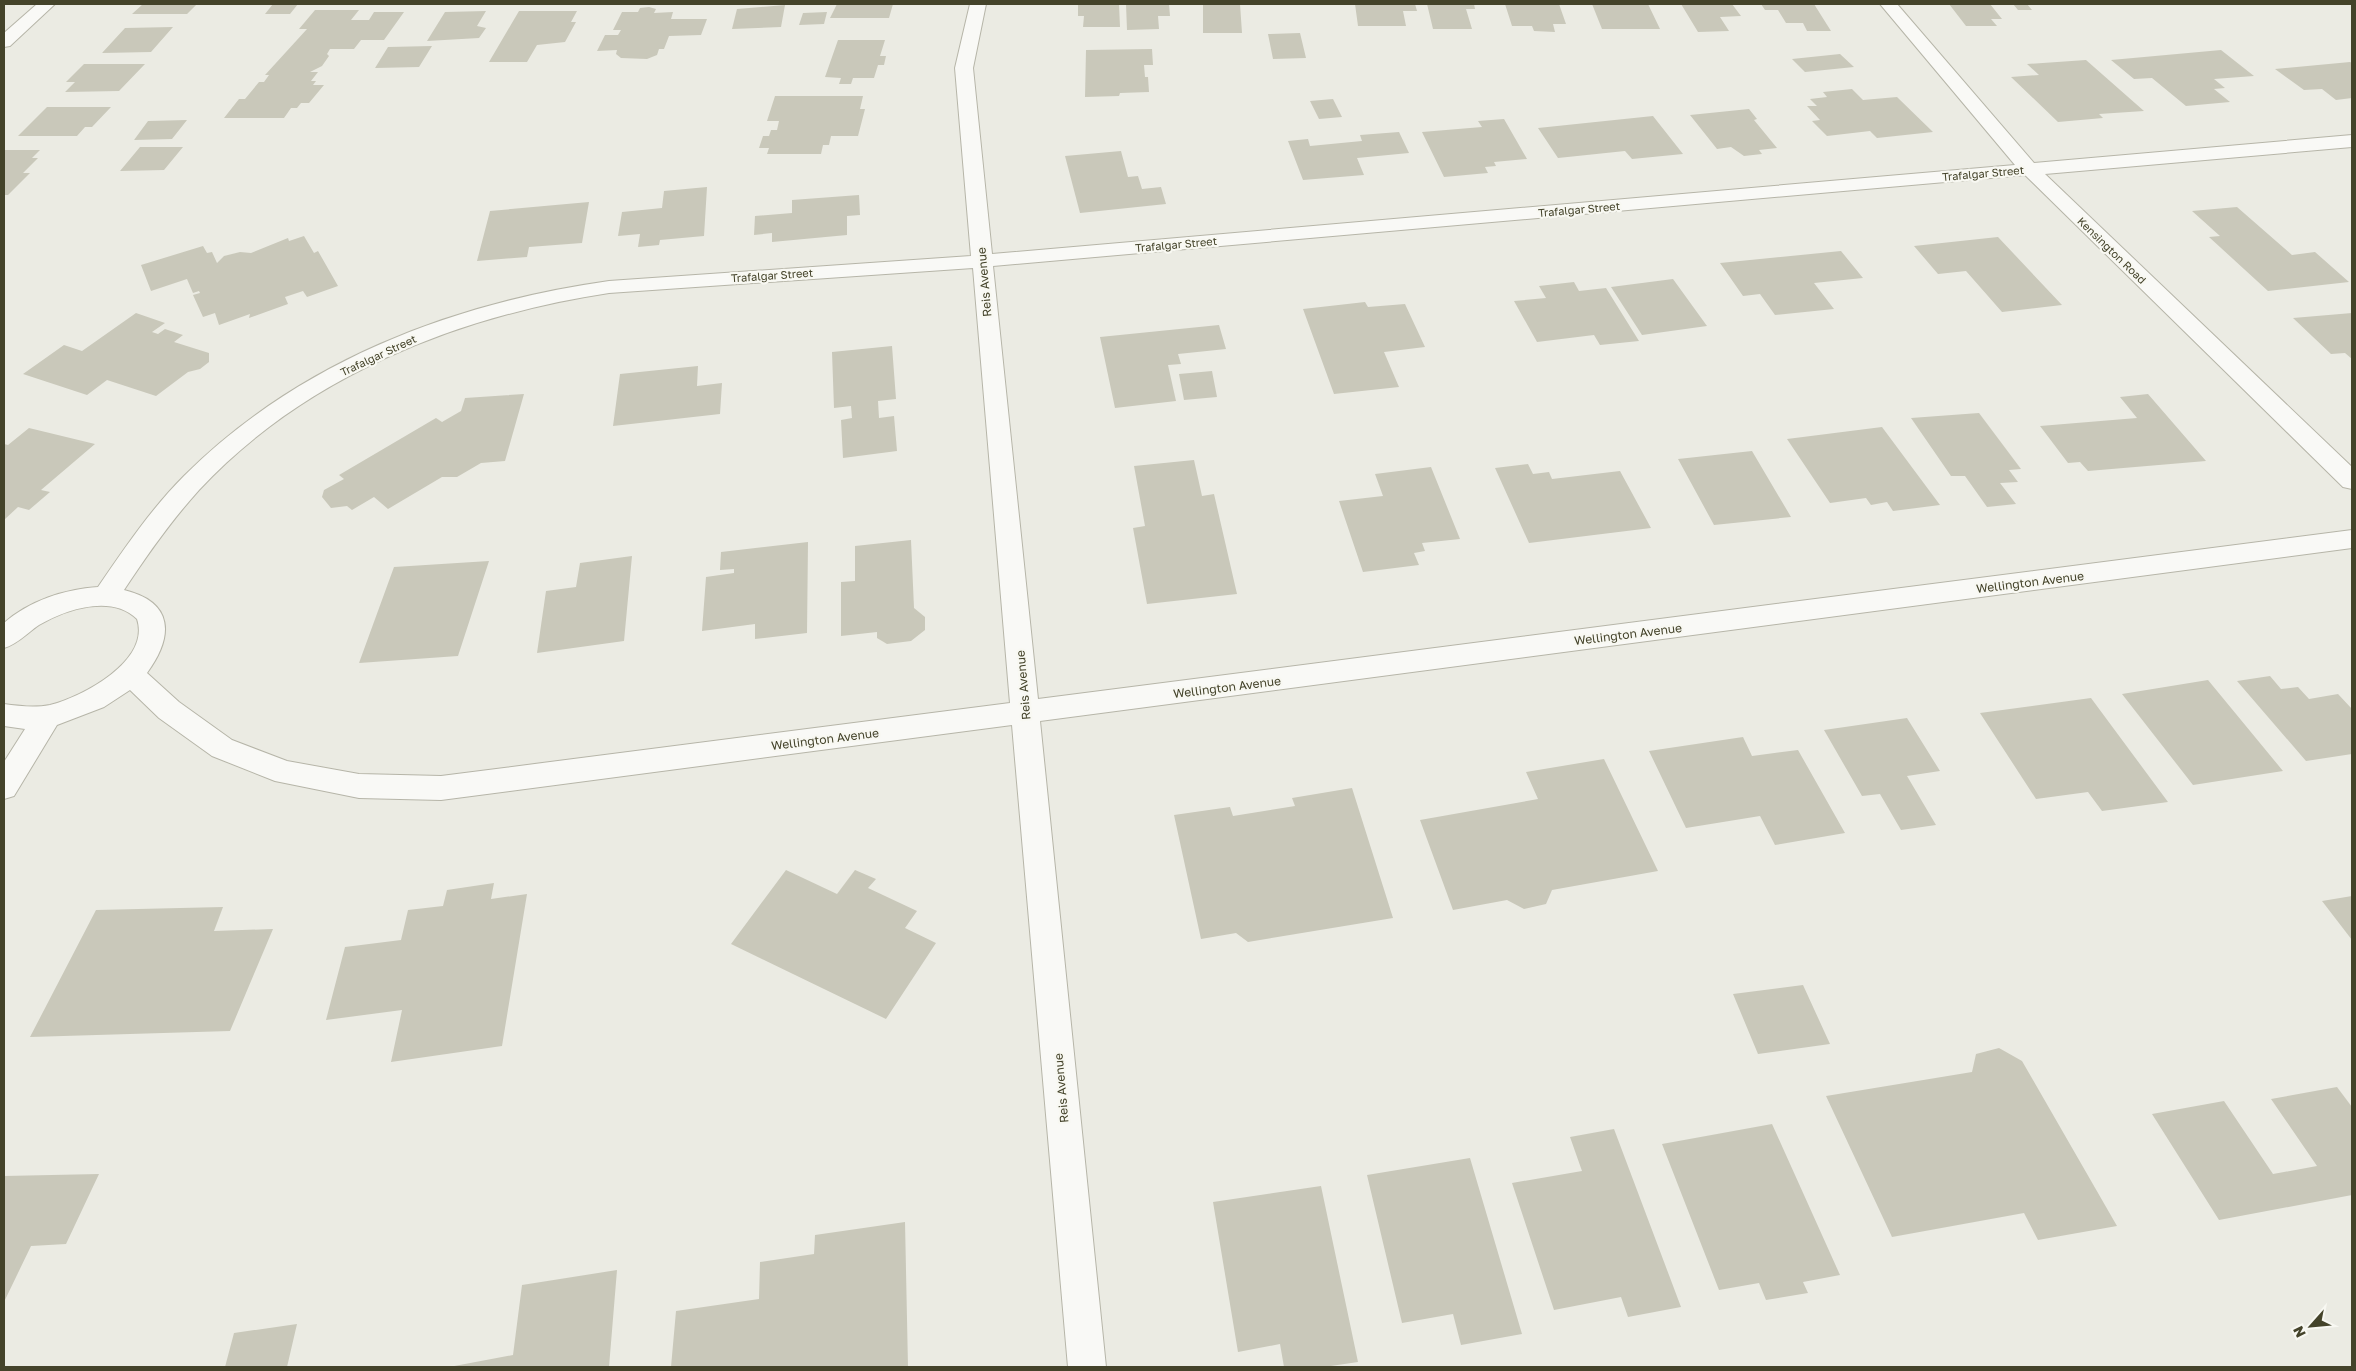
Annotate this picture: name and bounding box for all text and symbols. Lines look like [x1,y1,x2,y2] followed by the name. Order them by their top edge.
[1941,163,2025,183] street label: Trafalgar Street
[1537,199,1621,219] street label: Trafalgar Street
[2075,214,2149,286] street label: Kensington Road
[1134,234,1218,254] street label: Trafalgar Street
[973,246,995,317] street label: Reis Avenue
[731,266,813,284] street label: Trafalgar Street
[338,332,418,378] street label: Trafalgar Street
[1975,568,2085,596] street label: Wellington Avenue
[1573,620,1683,648] street label: Wellington Avenue
[1012,649,1034,720] street label: Reis Avenue
[1172,673,1282,701] street label: Wellington Avenue
[770,725,880,753] street label: Wellington Avenue
[1050,1052,1072,1123] street label: Reis Avenue
[2286,1301,2336,1351] north arrow
[2289,1324,2309,1341] text: N

